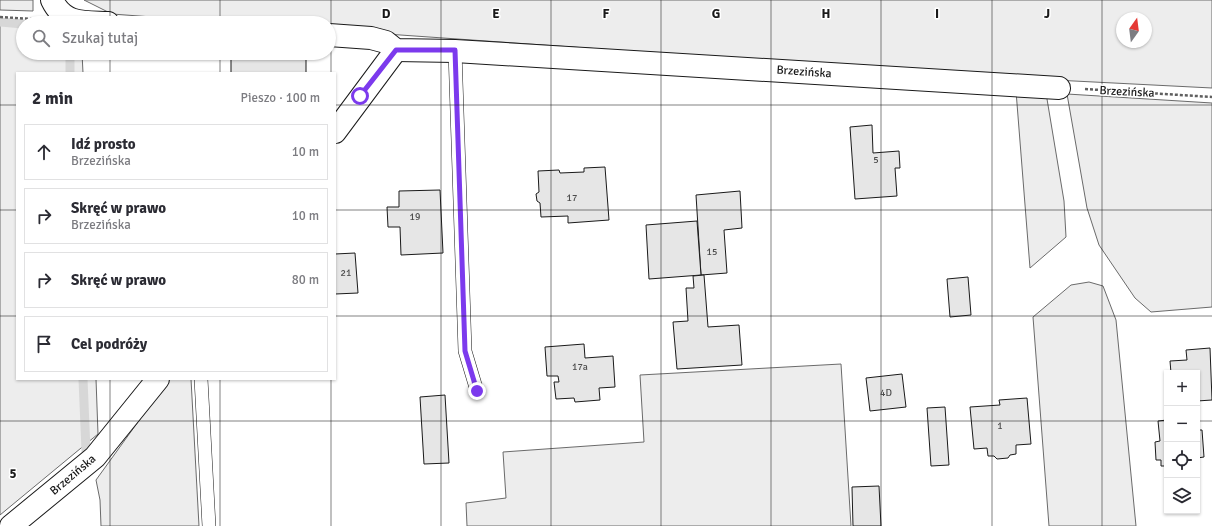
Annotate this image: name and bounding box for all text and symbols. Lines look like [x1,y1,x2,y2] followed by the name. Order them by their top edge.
[382,6,391,22] text: D
[492,6,500,22] text: E
[603,6,610,22] text: F
[712,6,720,22] text: G
[822,6,830,22] text: H
[935,6,939,22] text: I
[1044,6,1050,22] text: J
[1116,12,1152,48] north arrow
[16,16,336,60] search box
[30,27,52,49] icon: search
[62,29,138,47] text: Szukaj tutaj
[776,63,832,81] street label: Brzezińska
[1099,83,1155,101] street label: Brzezińska
[351,87,369,105] route start
[32,88,73,109] text: 2 min
[241,90,320,106] text: Pieszo · 100 m
[71,135,135,153] text: Idź prosto
[33,141,55,163] icon: ahead
[292,144,319,160] text: 10 m
[71,153,131,169] text: Brzezińska
[873,154,879,166] house number: 5
[567,192,577,204] house number: 17
[71,199,166,217] text: Skręć w prawo
[33,205,55,227] icon: right
[292,208,319,224] text: 10 m
[410,211,420,223] house number: 19
[71,217,131,233] text: Brzezińska
[707,246,717,258] house number: 15
[341,267,351,279] house number: 21
[33,269,55,291] icon: right
[71,271,166,289] text: Skręć w prawo
[292,272,319,288] text: 80 m
[33,333,55,355] icon: arrive
[71,335,147,353] text: Cel podróży
[572,361,588,373] house number: 17a
[1164,370,1200,514] map controls
[1164,370,1200,406] button: +
[468,382,486,400] route end
[880,387,892,399] house number: 4D
[1164,406,1200,442] button: −
[997,420,1003,432] house number: 1
[1164,442,1200,478] button: locate
[47,451,99,499] street label: Brzezińska
[9,466,17,482] text: 5
[1164,478,1200,514] button: layers

